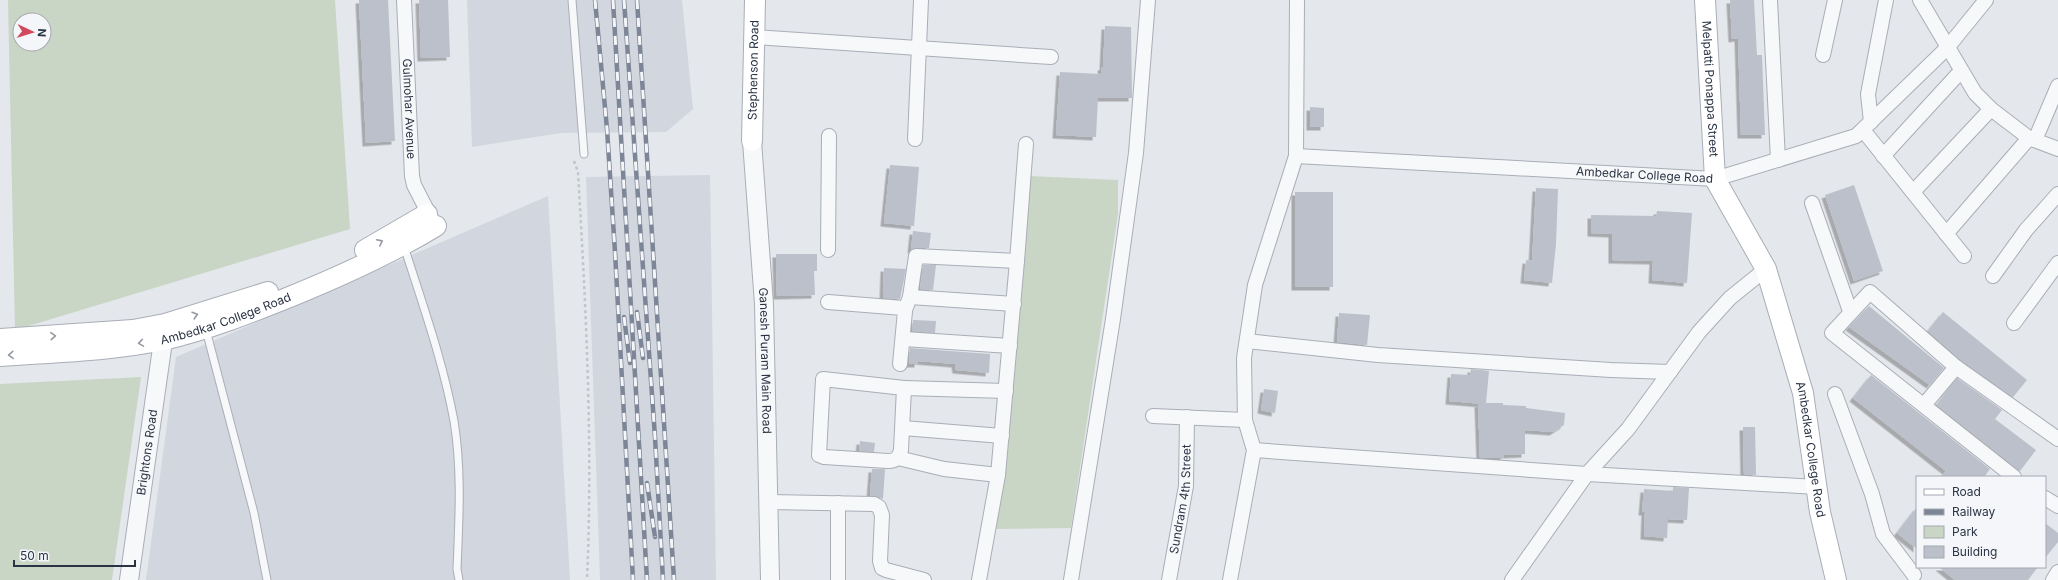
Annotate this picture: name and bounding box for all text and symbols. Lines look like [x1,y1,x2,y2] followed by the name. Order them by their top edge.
[12,12,52,52] north arrow
[744,20,762,120] street label: Stephenson Road
[1699,20,1722,157] street label: Melpatti Ponappa Street
[35,28,49,37] text: N
[400,58,419,159] street label: Gulmohar Avenue
[1576,163,1713,186] street label: Ambedkar College Road
[376,239,384,247] one-way arrow
[756,287,775,434] street label: Ganesh Puram Main Road
[159,289,293,347] street label: Ambedkar College Road
[191,311,198,320] one-way arrow
[50,331,56,340] one-way arrow
[138,338,144,347] one-way arrow
[8,351,14,360] one-way arrow
[1793,379,1829,519] street label: Ambedkar College Road
[133,408,160,496] street label: Brightons Road
[1166,444,1194,555] street label: Sundram 4th Street
[1916,476,2046,568] legend
[1952,484,1981,499] text: Road
[1952,504,1996,519] text: Railway
[1952,524,1978,539] text: Park
[14,542,135,568] scale bar
[1952,544,1997,559] text: Building
[20,548,49,563] text: 50 m

